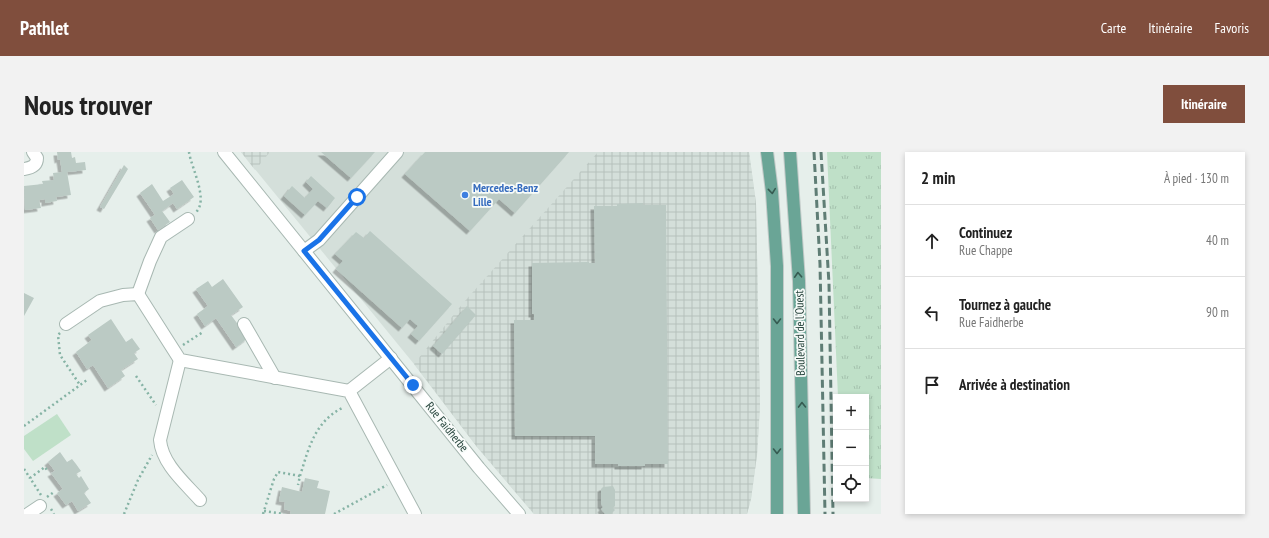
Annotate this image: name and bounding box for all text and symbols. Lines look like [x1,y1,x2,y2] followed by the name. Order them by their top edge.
[20,16,69,40] text: Pathlet
[1101,19,1126,37] text: Carte
[1148,19,1193,37] text: Itinéraire
[1215,19,1249,37] text: Favoris
[1163,85,1245,123] button: Itinéraire
[24,86,152,123] text: Nous trouver
[921,167,955,189] text: 2 min
[1164,170,1229,187] text: À pied · 130 m
[473,180,538,209] place label: Mercedes-Benz Lille
[348,188,366,206] route start
[767,188,776,194] one-way arrow
[460,190,470,200] marker: Mercedes-Benz Lille
[959,223,1012,242] text: Continuez
[921,230,943,252] icon: ahead
[1206,232,1229,249] text: 40 m
[959,242,1013,259] text: Rue Chappe
[794,272,803,278] one-way arrow
[791,289,808,376] street label: Boulevard de l'Ouest
[959,295,1051,314] text: Tournez à gauche
[921,302,943,324] icon: left
[1206,304,1229,321] text: 90 m
[959,314,1024,331] text: Rue Faidherbe
[773,318,781,324] one-way arrow
[921,374,943,396] icon: arrive
[959,375,1070,394] text: Arrivée à destination
[404,376,422,394] route end
[833,394,869,502] map controls
[833,394,869,430] button: +
[423,399,472,455] street label: Rue Faidherbe
[798,402,806,408] one-way arrow
[833,430,869,466] button: −
[773,448,781,454] one-way arrow
[833,466,869,502] button: locate

